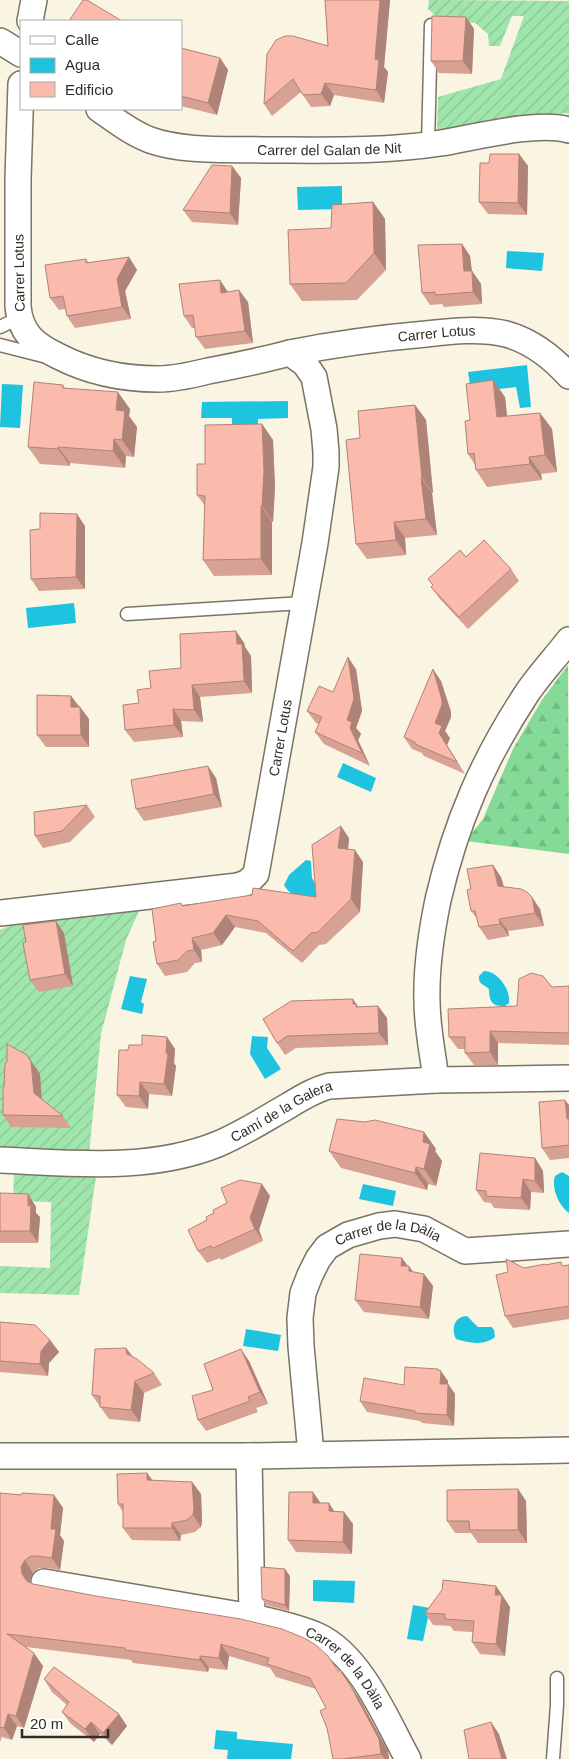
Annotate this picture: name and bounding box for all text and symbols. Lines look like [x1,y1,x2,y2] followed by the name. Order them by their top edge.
[20,20,182,110] legend
[65,31,99,48] text: Calle
[65,56,101,73] text: Agua
[65,81,113,98] text: Edificio
[257,140,402,158] street label: Carrer del Galan de Nit
[10,234,28,312] street label: Carrer Lotus
[397,323,475,345] street label: Carrer Lotus
[266,698,295,778] street label: Carrer Lotus
[228,1077,334,1145] street label: Camí de la Galera
[332,1216,444,1249] street label: Carrer de la Dàlia
[303,1624,388,1712] street label: Carrer de la Dàlia
[22,1706,109,1738] scale bar
[30,1715,63,1732] text: 20 m

